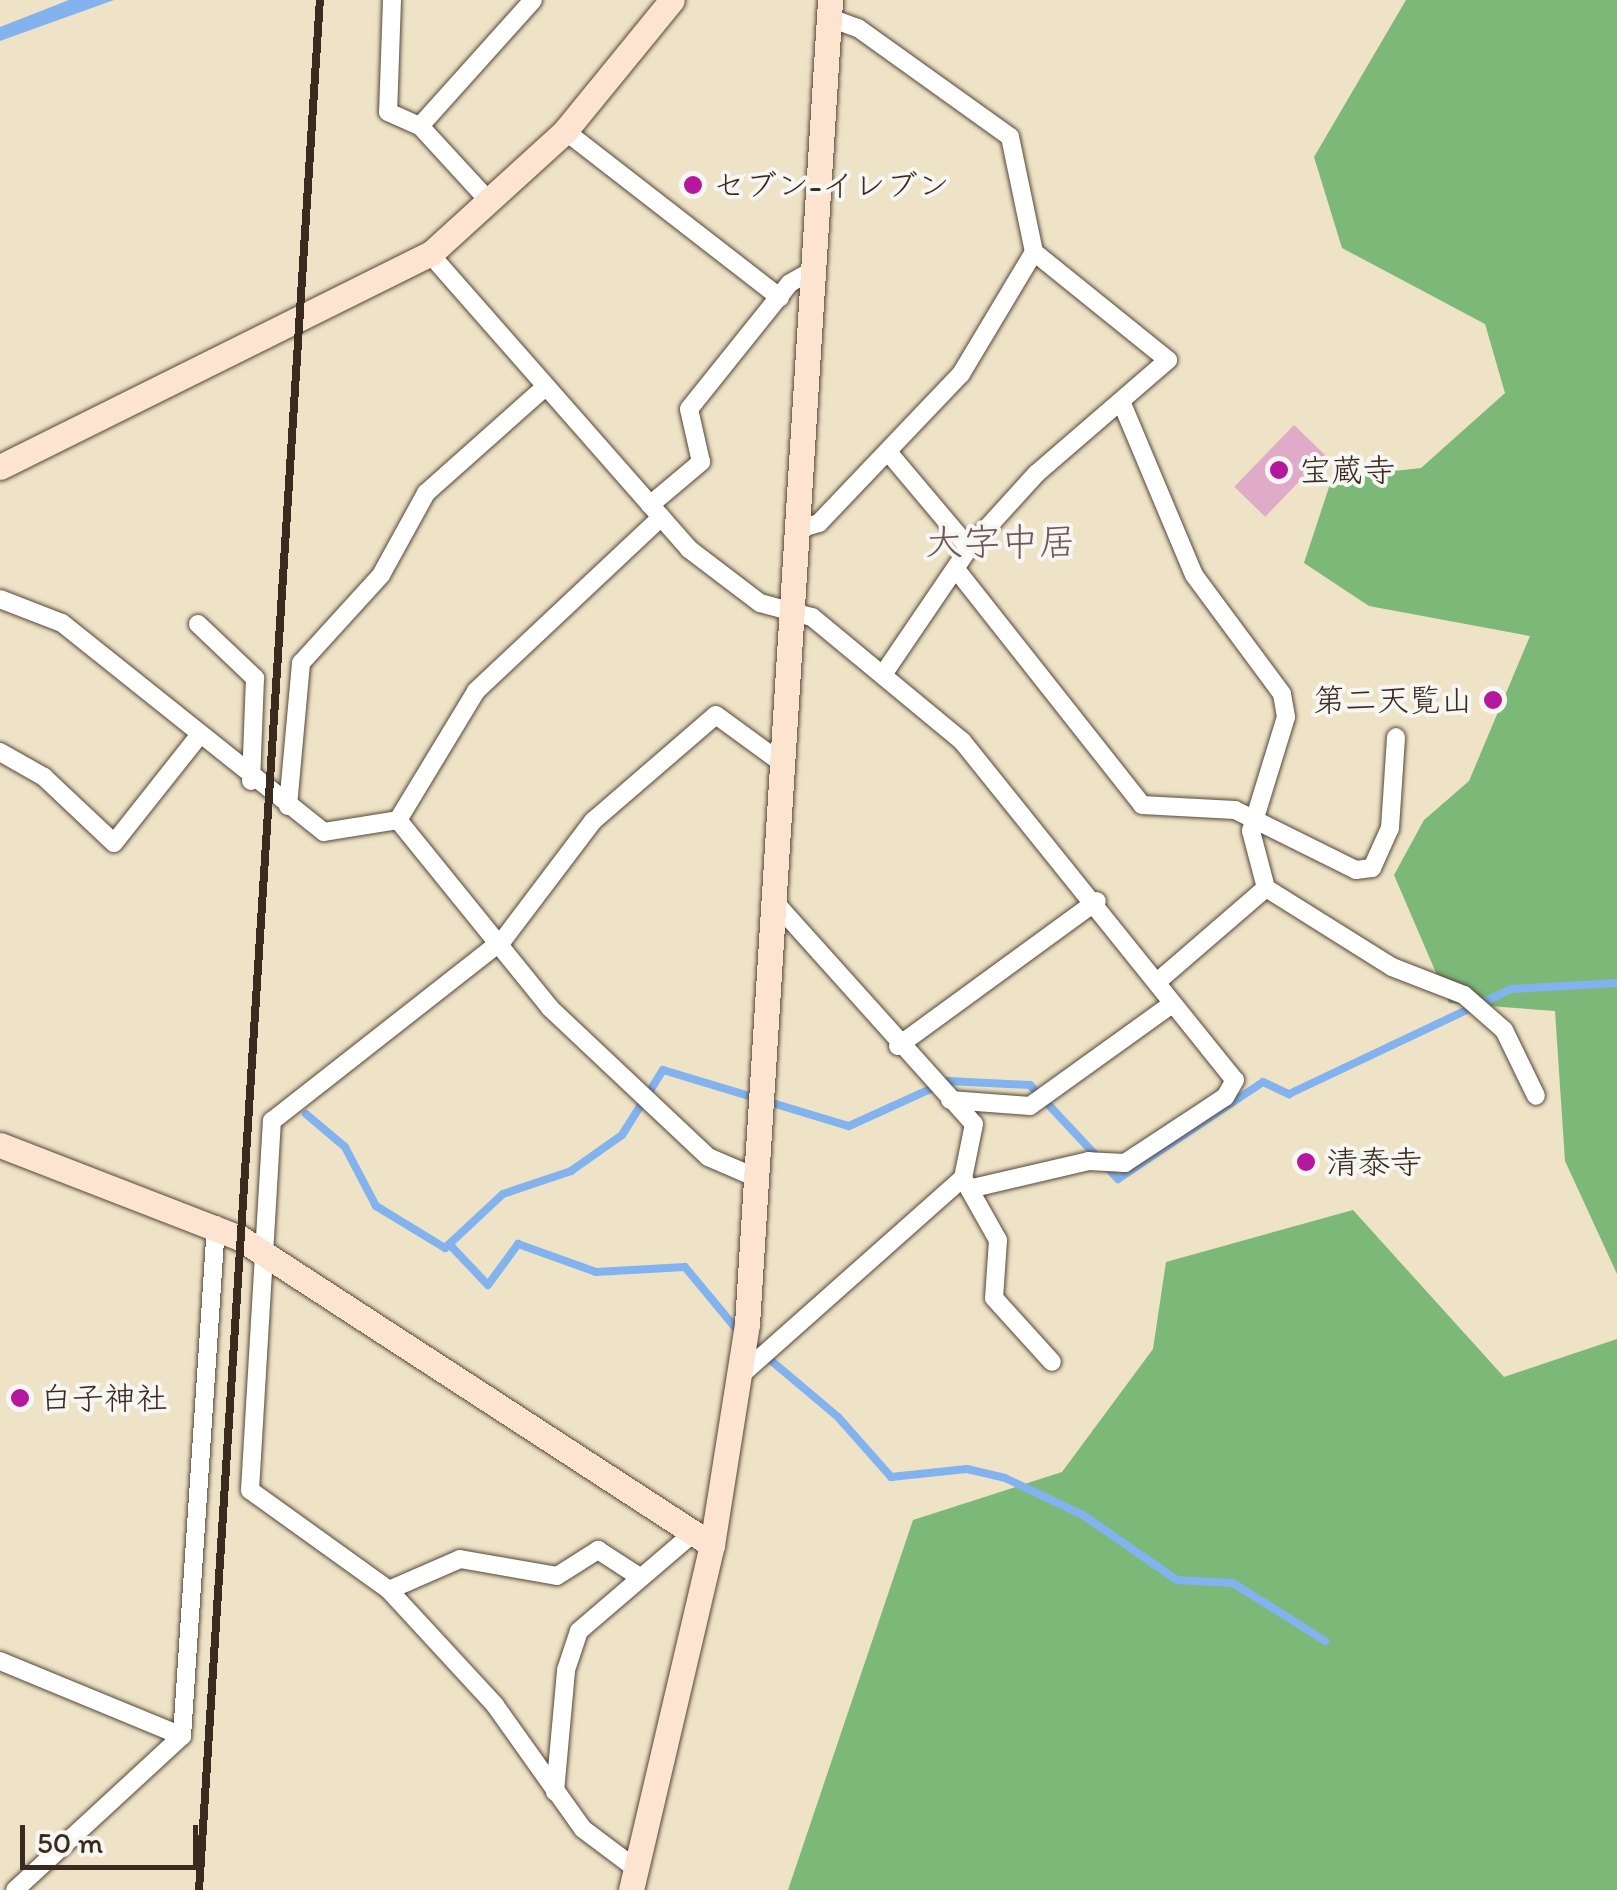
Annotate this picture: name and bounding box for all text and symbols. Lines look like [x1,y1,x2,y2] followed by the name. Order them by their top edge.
[713,166,950,204] place label: セブン-イレブン
[682,174,704,196] marker: セブン-イレブン
[1299,451,1395,489] place label: 宝蔵寺
[1268,459,1290,481] marker: 宝蔵寺
[925,520,1077,566] district label: 大字中居
[1313,681,1473,719] place label: 第二天覧山
[1482,689,1504,711] marker: 第二天覧山
[1326,1143,1422,1181] place label: 清泰寺
[1295,1151,1317,1173] marker: 清泰寺
[40,1379,168,1417] place label: 白子神社
[9,1387,31,1409] marker: 白子神社
[25,1805,202,1867] scale bar
[37,1824,103,1861] text: 50 m

